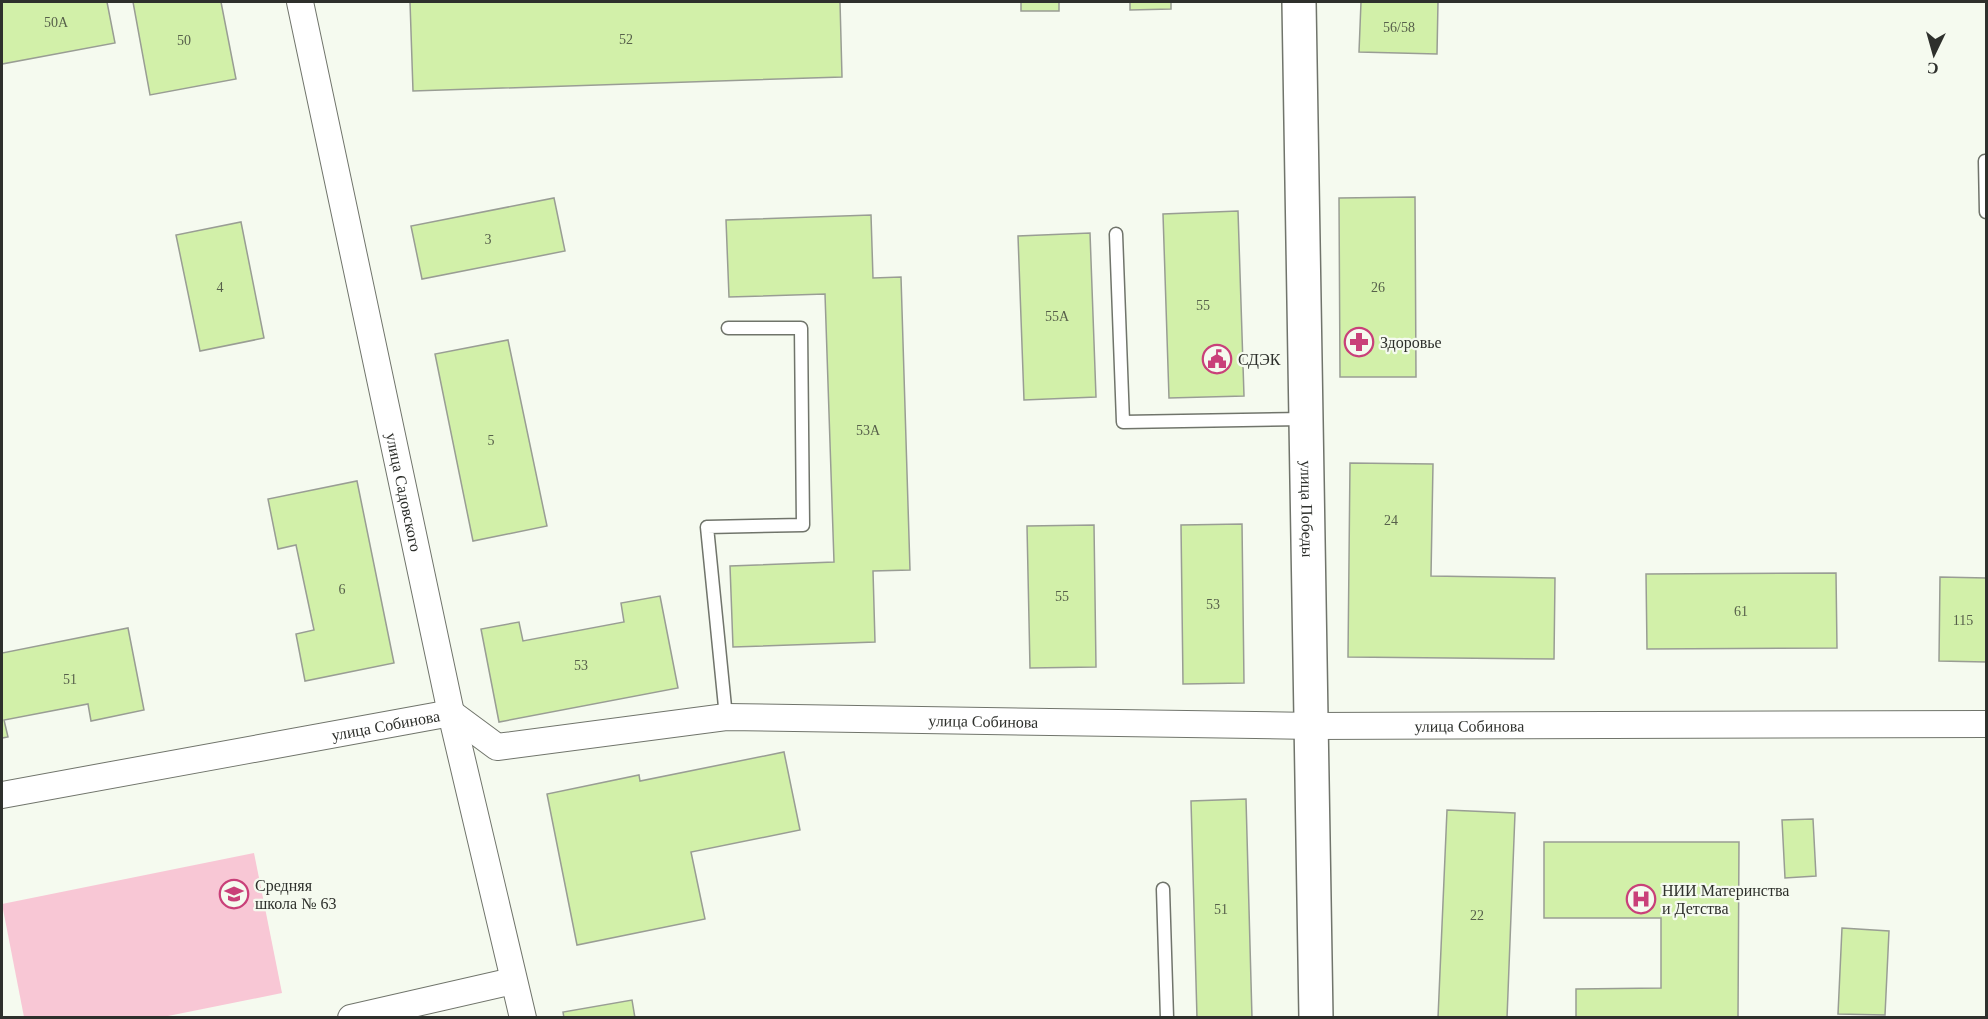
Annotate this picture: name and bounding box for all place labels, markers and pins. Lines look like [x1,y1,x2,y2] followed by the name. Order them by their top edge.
[1343,326,1375,358] pharmacy icon: Здоровье
[1380,334,1442,352] place label: Здоровье
[1201,343,1233,375] public building icon: СДЭК
[1238,351,1281,369] place label: СДЭК
[255,877,336,912] place label: Средняя школа № 63
[218,878,250,910] school or university icon: Средняя школа № 63
[1662,882,1789,918] place label: НИИ Материнства и Детства
[1625,883,1657,915] hospital icon: НИИ Материнства и Детства

